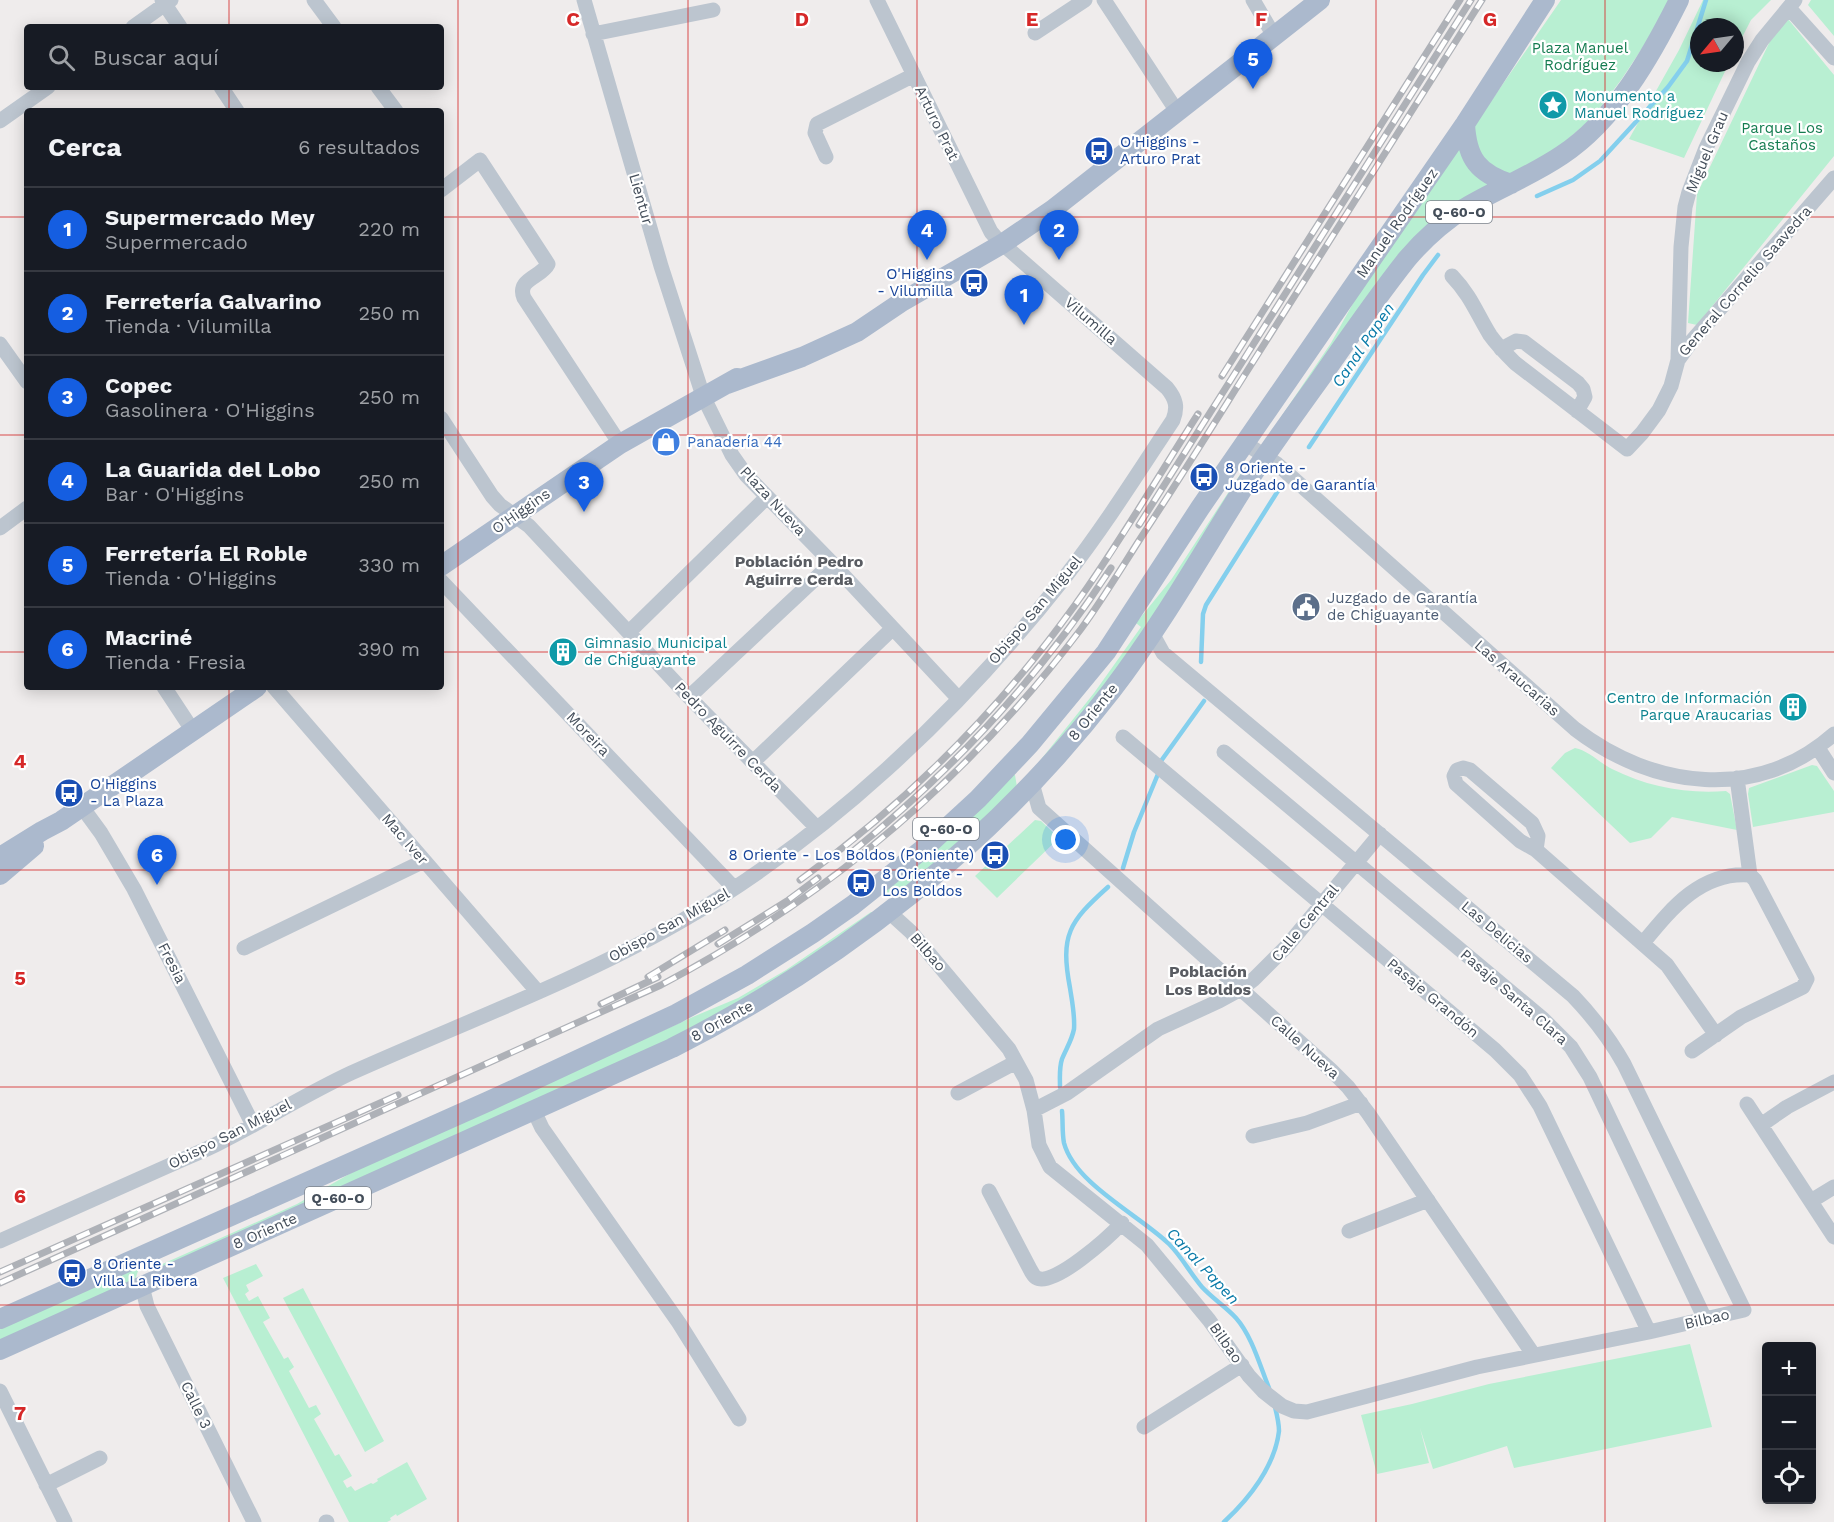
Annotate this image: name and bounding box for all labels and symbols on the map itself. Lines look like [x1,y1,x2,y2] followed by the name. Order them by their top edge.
[566,7,580,31] text: C
[795,7,809,31] text: D
[1026,7,1038,31] text: E
[1255,7,1267,31] text: F
[1483,7,1497,31] text: G
[1690,18,1744,72] north arrow
[1532,39,1629,74] park label: Plaza Manuel Rodríguez
[1234,40,1272,89] pin: 5
[911,83,963,164] street label: Arturo Prat
[1574,87,1704,122] place label: Monumento a Manuel Rodríguez
[1537,89,1569,121] place icon: Monumento a Manuel Rodríguez
[1682,109,1732,195] street label: Miguel Grau
[1741,119,1823,154] park label: Parque Los Castaños
[1120,133,1201,168] place label: O'Higgins - Arturo Prat
[1083,135,1115,167] bus stop icon: O'Higgins - Arturo Prat
[1352,165,1442,281] street label: Manuel Rodríguez
[625,171,657,227] street label: Lientur
[1426,201,1492,223] road number: Q-60-O
[1675,202,1816,360] street label: General Cornelio Saavedra
[908,210,946,260] pin: 4
[1040,210,1078,260] pin: 2
[877,265,954,300] place label: O'Higgins - Vilumilla
[958,267,990,299] bus stop icon: O'Higgins - Vilumilla
[1004,276,1044,325] pin: 1
[1061,293,1121,349] street label: Vilumilla
[1328,299,1398,391] water label: Canal Papen
[650,426,682,458] shop icon: Panadería 44
[687,433,782,451] place label: Panadería 44
[1225,459,1376,494] place label: 8 Oriente - Juzgado de Garantía
[1188,461,1220,493] bus stop icon: 8 Oriente - Juzgado de Garantía
[564,462,604,512] pin: 3
[736,463,810,540] street label: Plaza Nueva
[488,484,554,538] street label: O'Higgins
[735,552,864,589] district label: Población Pedro Aguirre Cerda
[985,552,1086,668] street label: Obispo San Miguel
[1327,589,1478,624] place label: Juzgado de Garantía de Chiguayante
[1290,591,1322,623] public building icon: Juzgado de Garantía de Chiguayante
[584,634,727,669] place label: Gimnasio Municipal de Chiguayante
[547,636,579,668] building icon: Gimnasio Municipal de Chiguayante
[1471,636,1563,720] street label: Las Araucarias
[671,678,786,796] street label: Pedro Aguirre Cerda
[1064,680,1122,744] street label: 8 Oriente
[1607,689,1772,724] place label: Centro de Información Parque Araucarias
[1777,691,1809,723] building icon: Centro de Información Parque Araucarias
[563,708,614,760] street label: Moreira
[14,749,27,773] text: 4
[90,775,164,810] place label: O'Higgins - La Plaza
[53,777,85,809] bus stop icon: O'Higgins - La Plaza
[378,810,432,868] street label: Mac Iver
[913,818,979,840] road number: Q-60-O
[1051,825,1080,854] your location
[138,836,176,885] pin: 6
[979,839,1011,871] bus stop icon: 8 Oriente - Los Boldos (Poniente)
[728,846,974,864] place label: 8 Oriente - Los Boldos (Poniente)
[882,865,963,900] place label: 8 Oriente - Los Boldos
[845,867,877,899] bus stop icon: 8 Oriente - Los Boldos
[1268,880,1343,965] street label: Calle Central
[605,884,733,966] street label: Obispo San Miguel
[1458,897,1536,967] street label: Las Delicias
[906,929,950,975] street label: Bilbao
[154,940,190,987] street label: Fresia
[1457,946,1572,1049] street label: Pasaje Santa Clara
[1384,954,1482,1042] street label: Pasaje Grandón
[1165,962,1252,999] district label: Población Los Boldos
[14,966,26,990] text: 5
[688,997,756,1045] street label: 8 Oriente
[1267,1011,1344,1083] street label: Calle Nueva
[165,1095,295,1173] street label: Obispo San Miguel
[14,1184,26,1208] text: 6
[305,1187,371,1209] road number: Q-60-O
[230,1209,300,1253] street label: 8 Oriente
[1163,1224,1243,1308] water label: Canal Papen
[93,1255,198,1290] place label: 8 Oriente - Villa La Ribera
[56,1257,88,1289] bus stop icon: 8 Oriente - Villa La Ribera
[1683,1305,1731,1333] street label: Bilbao
[1206,1319,1246,1367] street label: Bilbao
[177,1378,215,1432] street label: Calle 3
[14,1401,26,1425] text: 7

